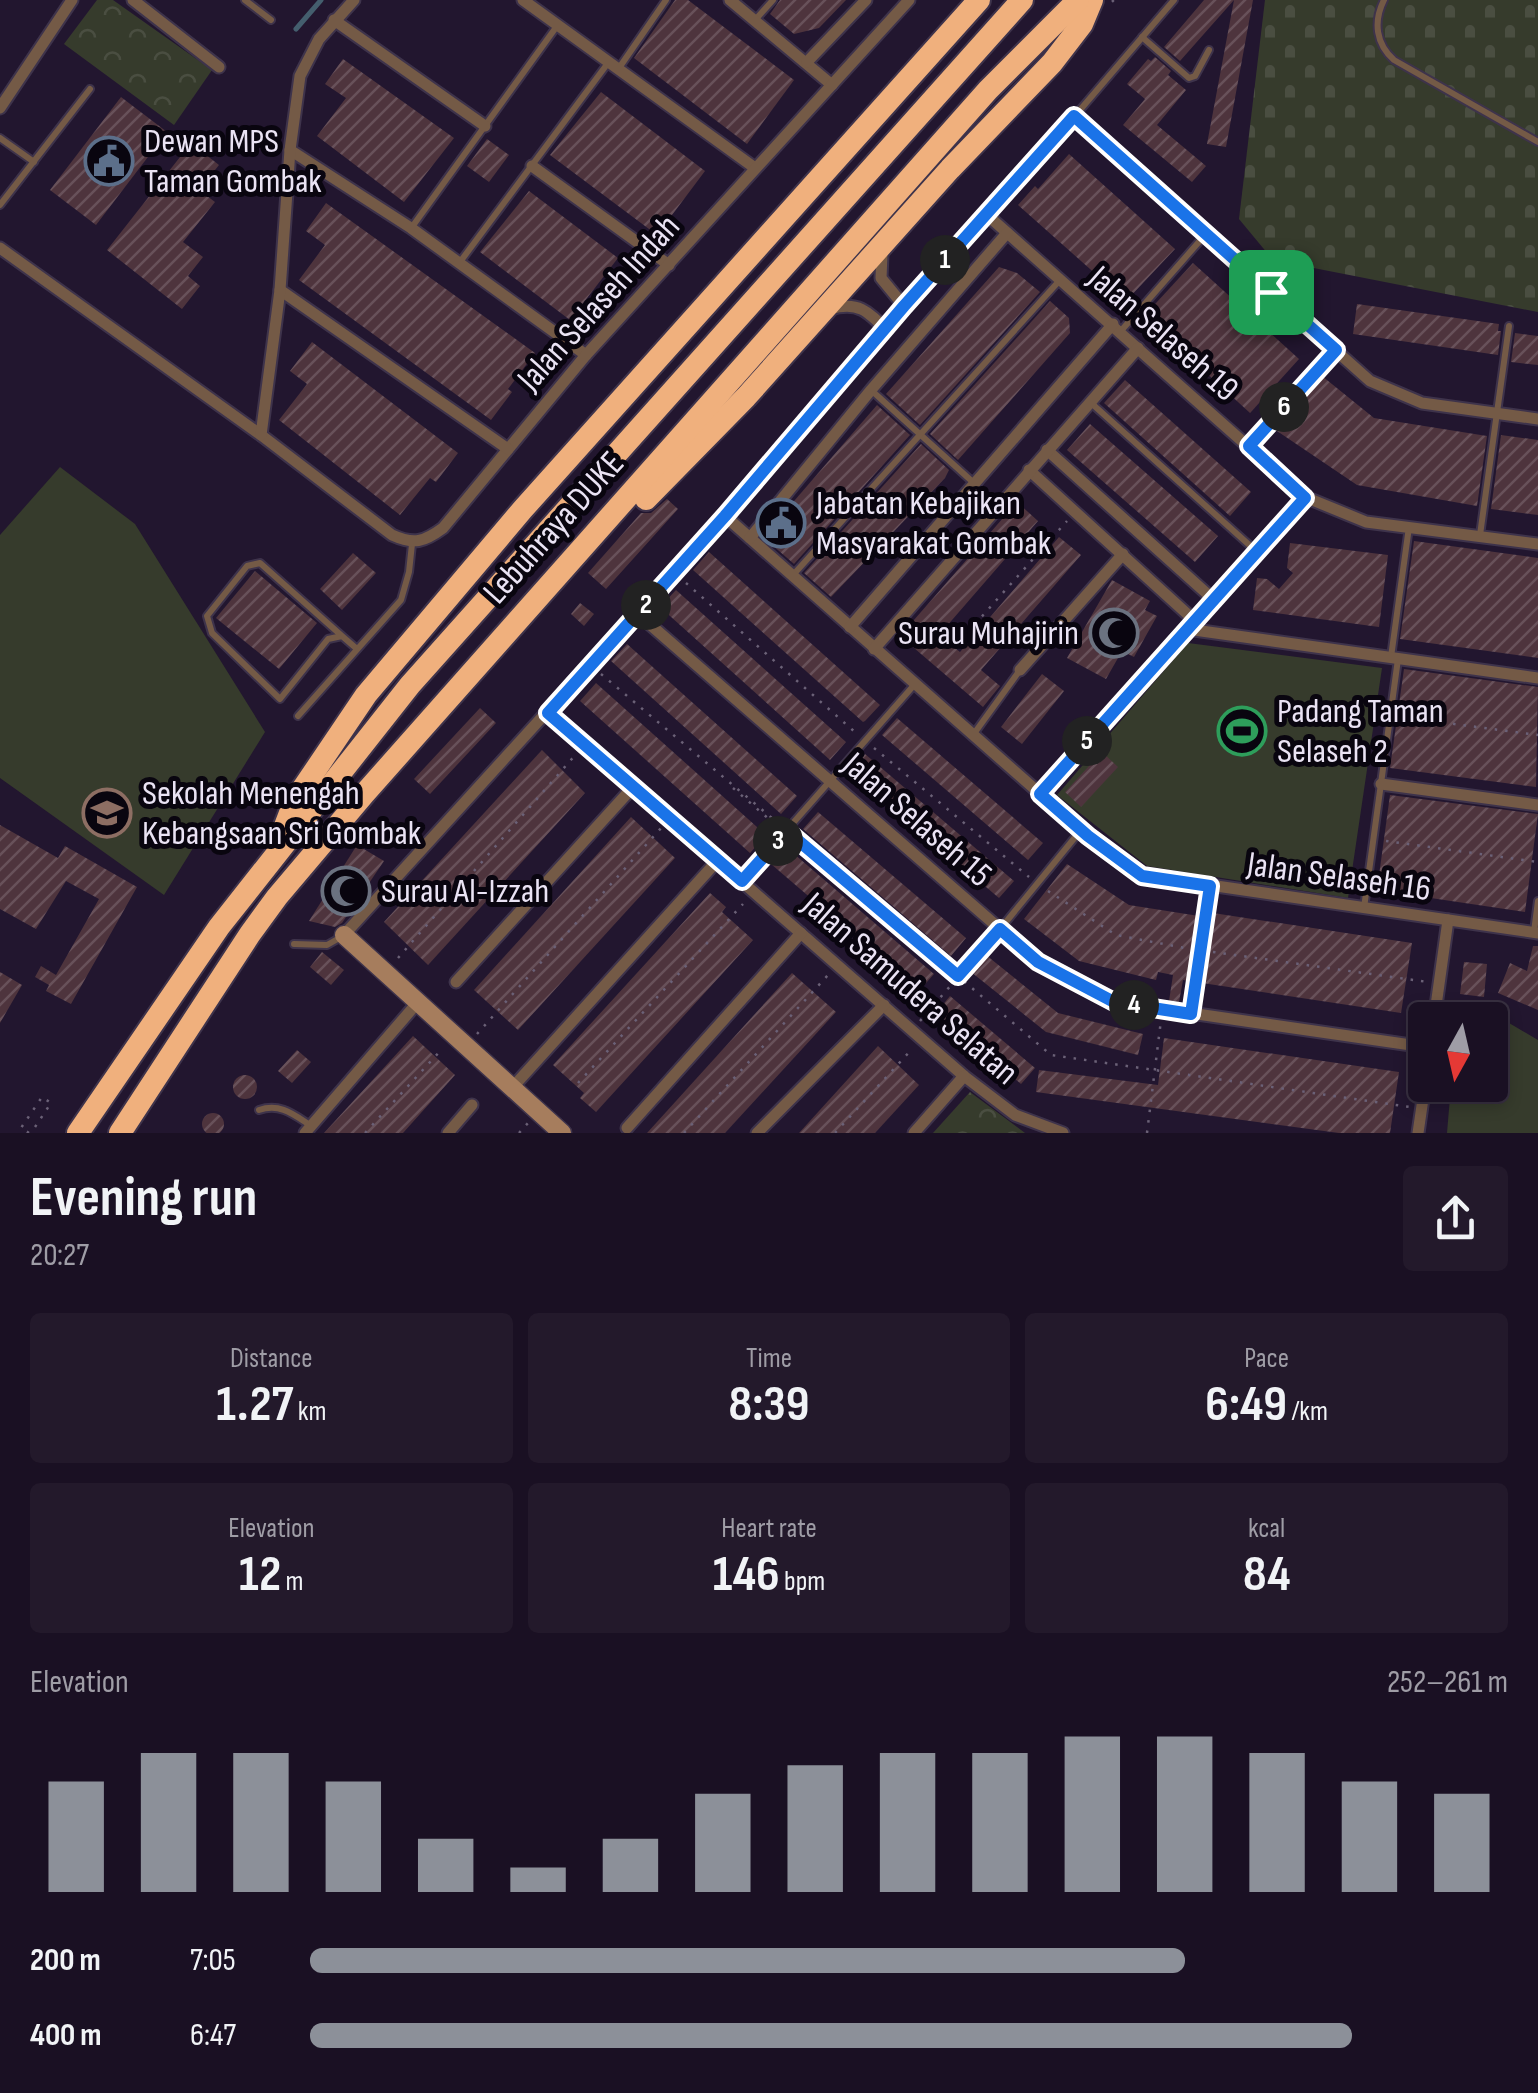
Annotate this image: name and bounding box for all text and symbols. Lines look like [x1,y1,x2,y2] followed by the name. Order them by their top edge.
[144,120,322,203] place label: Dewan MPS Taman Gombak
[83,135,135,187] public building icon: Dewan MPS Taman Gombak
[508,206,689,401] street label: Jalan Selaseh Indah
[920,235,970,285] pin: 1
[940,243,950,276] text: 1
[1229,250,1314,335] pin
[1078,256,1247,411] street label: Jalan Selaseh 19
[1244,265,1299,320] icon: arrive
[1259,382,1309,432] pin: 6
[1277,390,1291,423] text: 6
[474,443,634,613] street label: Lebuhraya DUKE
[815,482,1052,565] place label: Jabatan Kebajikan Masyarakat Gombak
[755,497,807,549] public building icon: Jabatan Kebajikan Masyarakat Gombak
[621,580,671,630] pin: 2
[640,588,652,621] text: 2
[1088,607,1140,659] mosque icon: Surau Muhajirin
[898,612,1079,655] place label: Surau Muhajirin
[1277,690,1444,773] place label: Padang Taman Selaseh 2
[1216,705,1268,757] sports icon: Padang Taman Selaseh 2
[1062,716,1112,766] pin: 5
[1081,724,1093,757] text: 5
[833,743,1000,896] street label: Jalan Selaseh 15
[142,772,422,855] place label: Sekolah Menengah Kebangsaan Sri Gombak
[81,787,133,839] school or university icon: Sekolah Menengah Kebangsaan Sri Gombak
[753,816,803,866] pin: 3
[772,824,784,857] text: 3
[1243,843,1434,911] street label: Jalan Selaseh 16
[320,865,372,917] mosque icon: Surau Al-Izzah
[381,870,549,913] place label: Surau Al-Izzah
[793,883,1027,1094] street label: Jalan Samudera Selatan
[1109,980,1159,1030] pin: 4
[1127,988,1141,1021] text: 4
[1408,1002,1508,1102] north arrow
[1408,1002,1508,1102] map controls
[30,1165,257,1232] text: Evening run
[1403,1166,1508,1271] button: share
[30,1236,89,1275] text: 20:27
[230,1342,313,1375] text: Distance
[746,1342,792,1375] text: Time
[1244,1342,1289,1375] text: Pace
[216,1375,293,1435] text: 1.27
[729,1375,809,1435] text: 8:39
[1205,1375,1287,1435] text: 6:49
[293,1395,326,1428] text: km
[1287,1395,1328,1428] text: /km
[228,1512,315,1545] text: Elevation
[721,1512,817,1545] text: Heart rate
[1248,1512,1285,1545] text: kcal
[239,1545,281,1605] text: 12
[713,1545,780,1605] text: 146
[1243,1545,1290,1605] text: 84
[281,1565,304,1598] text: m
[780,1565,825,1598] text: bpm
[30,1663,129,1702] text: Elevation
[1387,1663,1508,1702] text: 252–261 m
[30,1941,101,1980] text: 200 m
[190,1941,236,1980] text: 7:05
[30,2016,102,2055] text: 400 m
[190,2016,236,2055] text: 6:47

